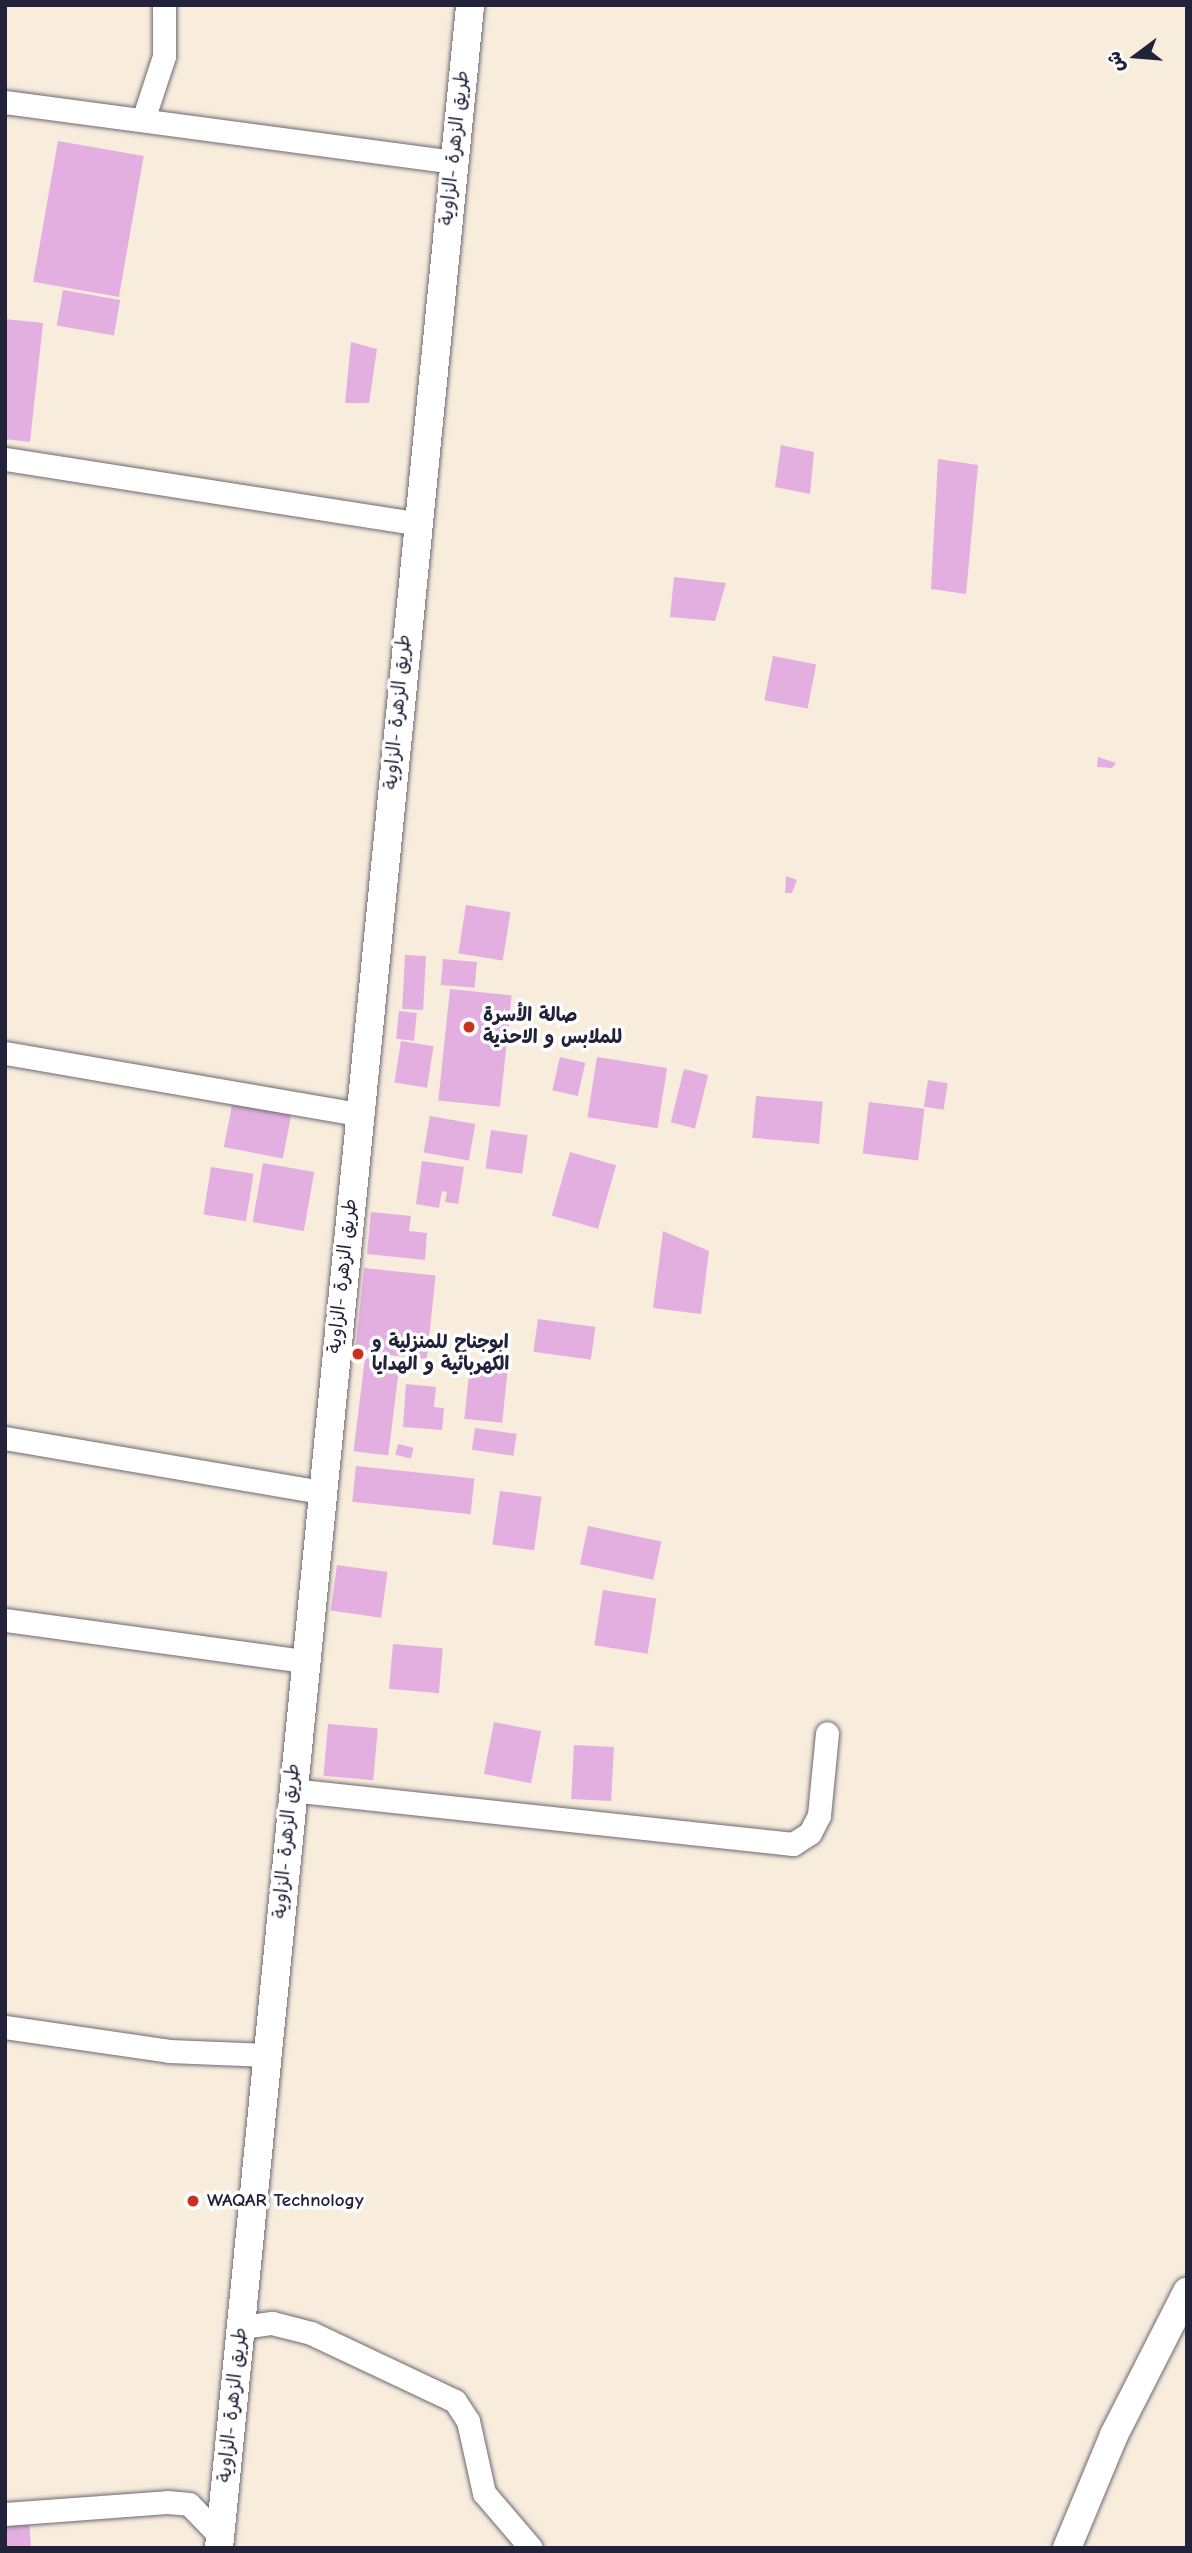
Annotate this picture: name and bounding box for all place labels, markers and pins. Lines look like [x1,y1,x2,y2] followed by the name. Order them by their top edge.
[483,1005,622,1049] place label: صالة الأسرة للملابس و الاحذية
[461,1019,477,1035] marker: صالة الأسرة للملابس و الاحذية
[372,1332,509,1376] place label: ابوجناح للمنزلية و الكهربائية و الهدايا
[350,1346,366,1362] marker: ابوجناح للمنزلية و الكهربائية و الهدايا
[207,2190,364,2212] place label: WAQAR Technology
[185,2193,201,2209] marker: WAQAR Technology

